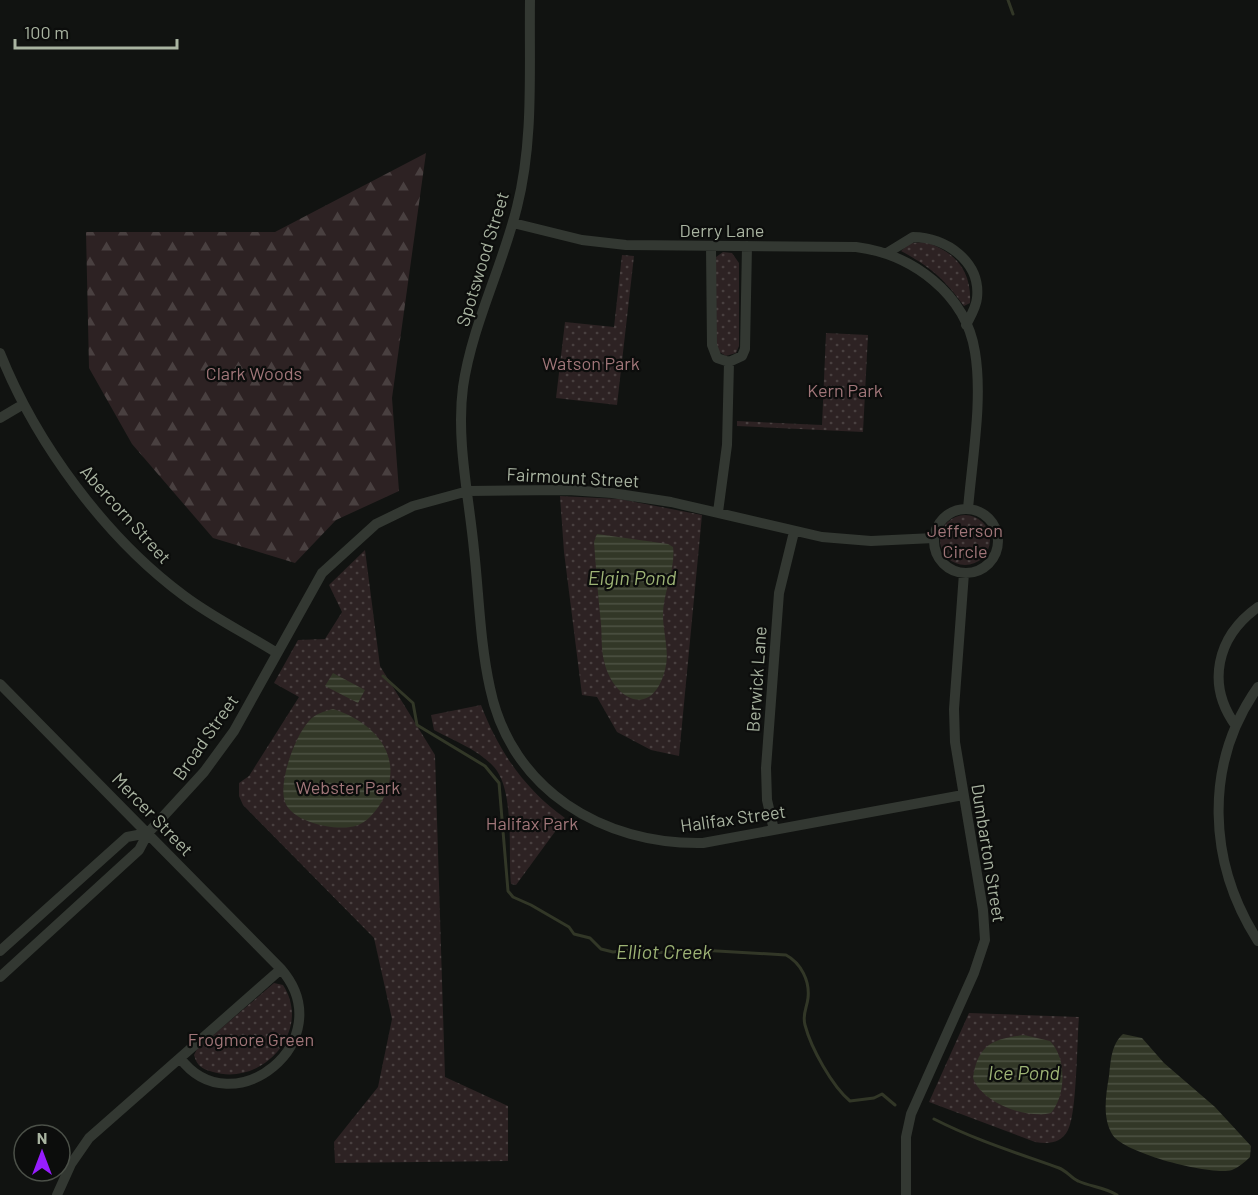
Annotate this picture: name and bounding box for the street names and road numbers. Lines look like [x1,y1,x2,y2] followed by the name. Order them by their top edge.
[451,189,513,329] street label: Spotswood Street
[680,219,764,241] street label: Derry Lane
[76,460,176,568] street label: Abercorn Street
[506,463,640,491] street label: Fairmount Street
[741,625,771,733] street label: Berwick Lane
[168,690,242,784] street label: Broad Street
[108,768,198,860] street label: Mercer Street
[967,782,1011,924] street label: Dumbarton Street
[679,800,787,836] street label: Halifax Street

